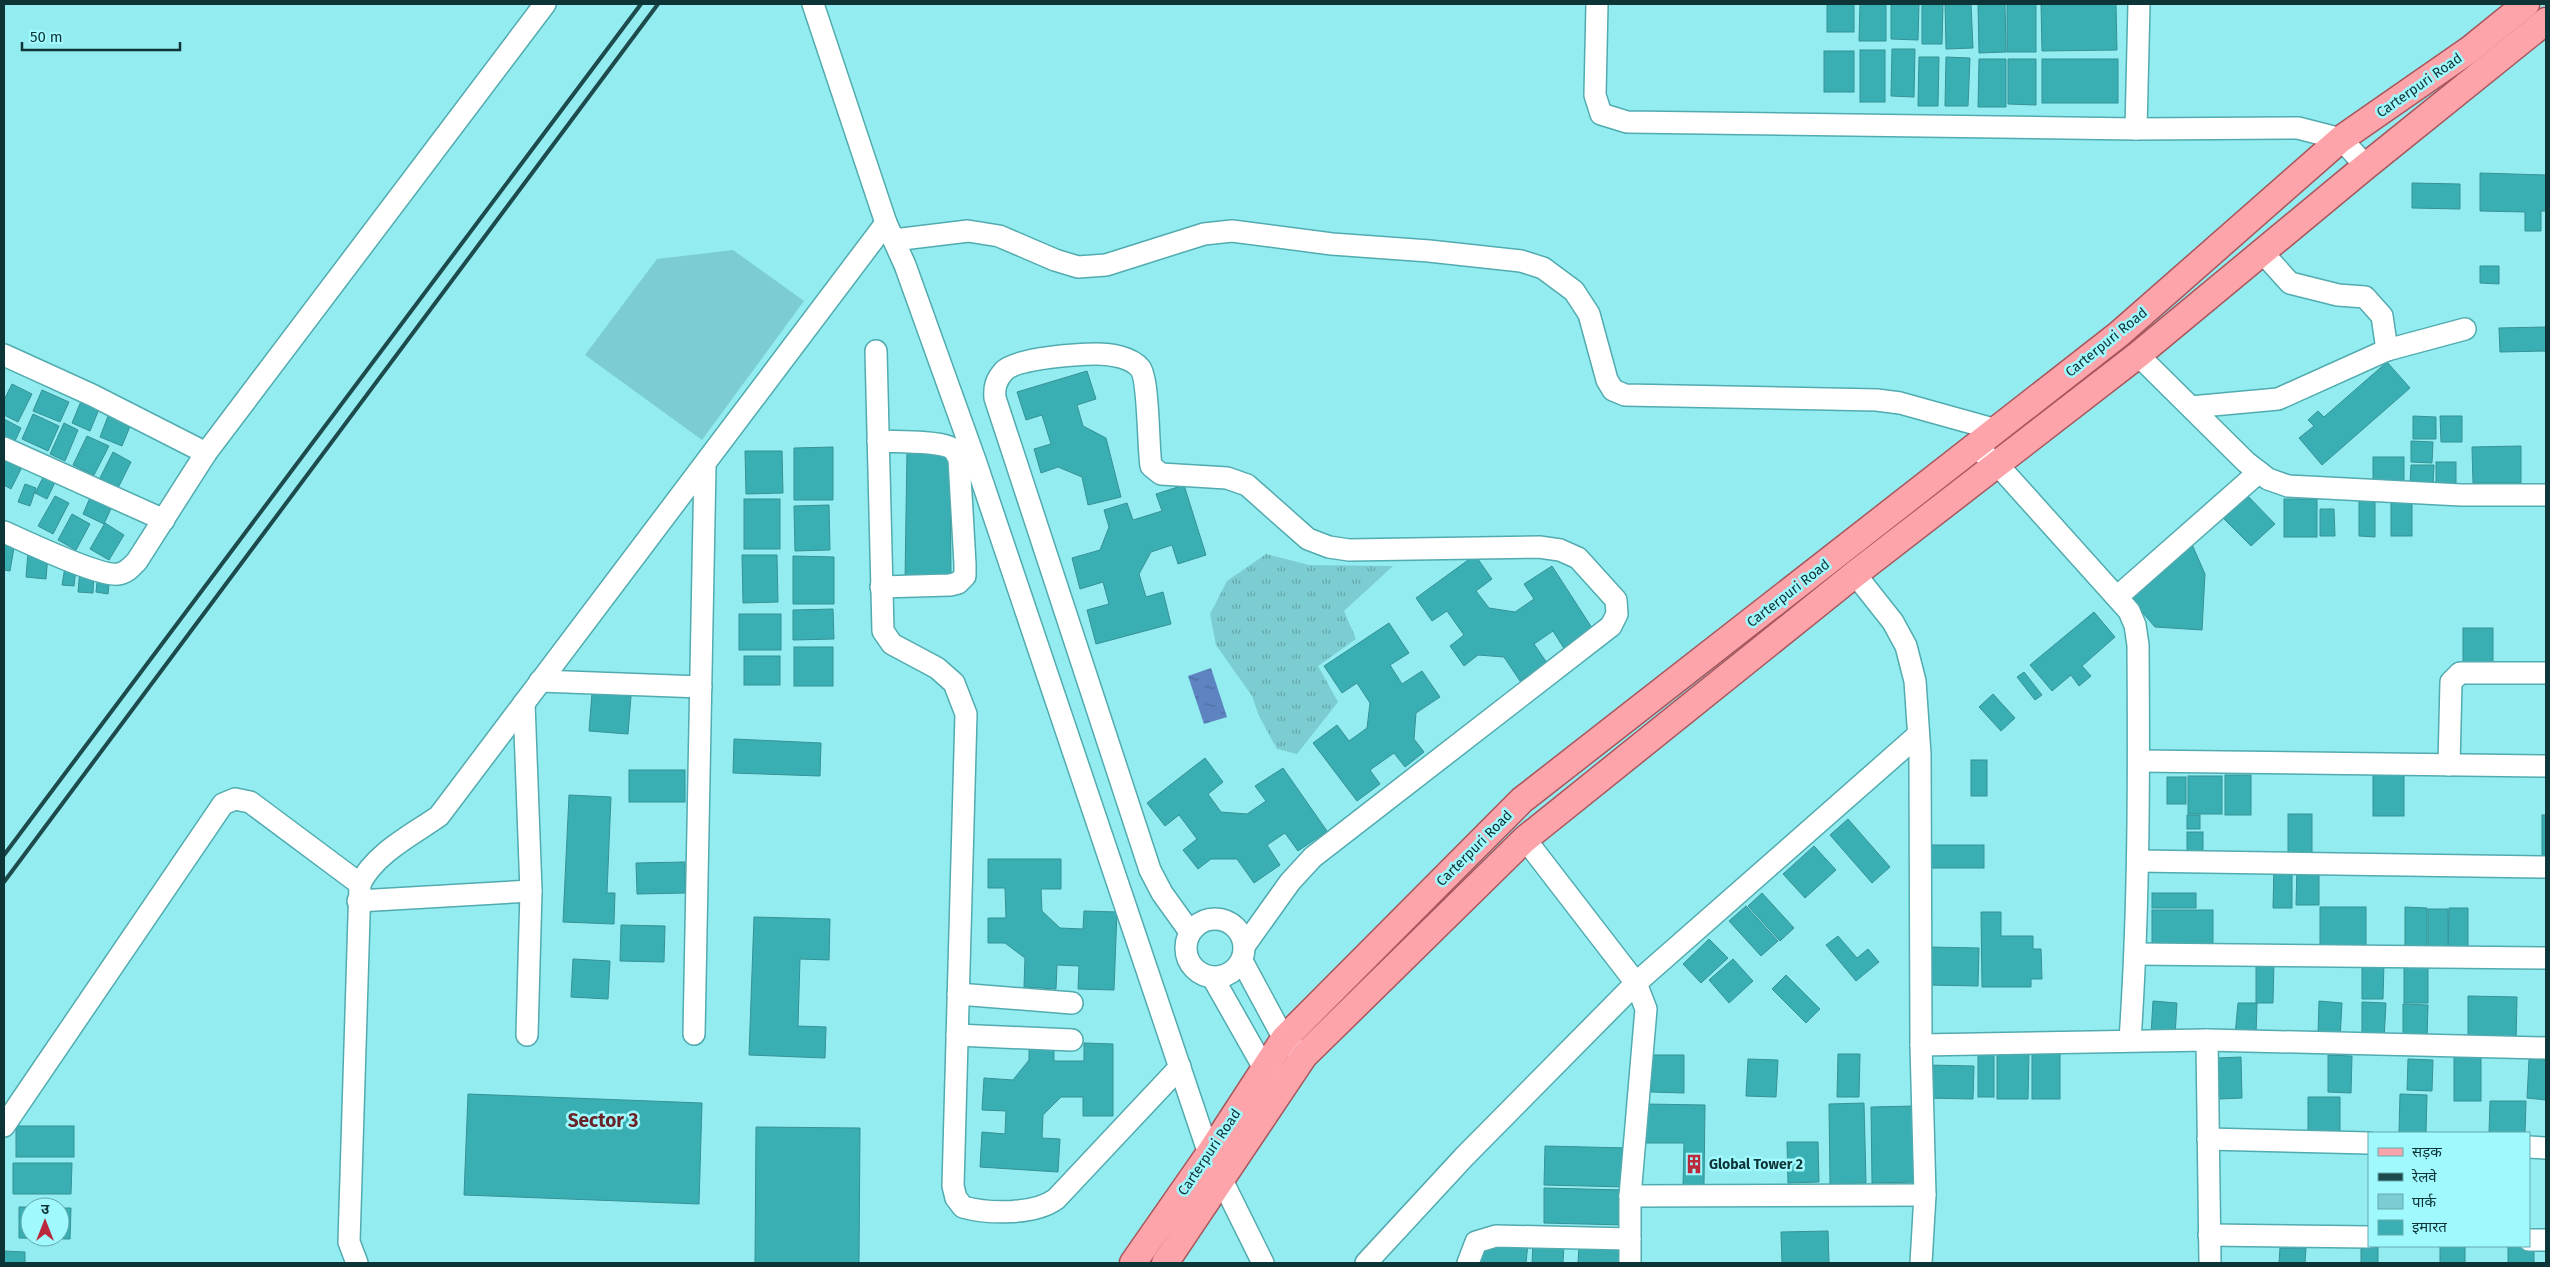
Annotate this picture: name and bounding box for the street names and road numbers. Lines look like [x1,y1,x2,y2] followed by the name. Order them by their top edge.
[2373,50,2465,121] street label: Carterpuri Road
[2062,304,2151,381] street label: Carterpuri Road
[1744,556,1833,631] street label: Carterpuri Road
[1433,807,1516,890] street label: Carterpuri Road
[1174,1106,1245,1199] street label: Carterpuri Road

